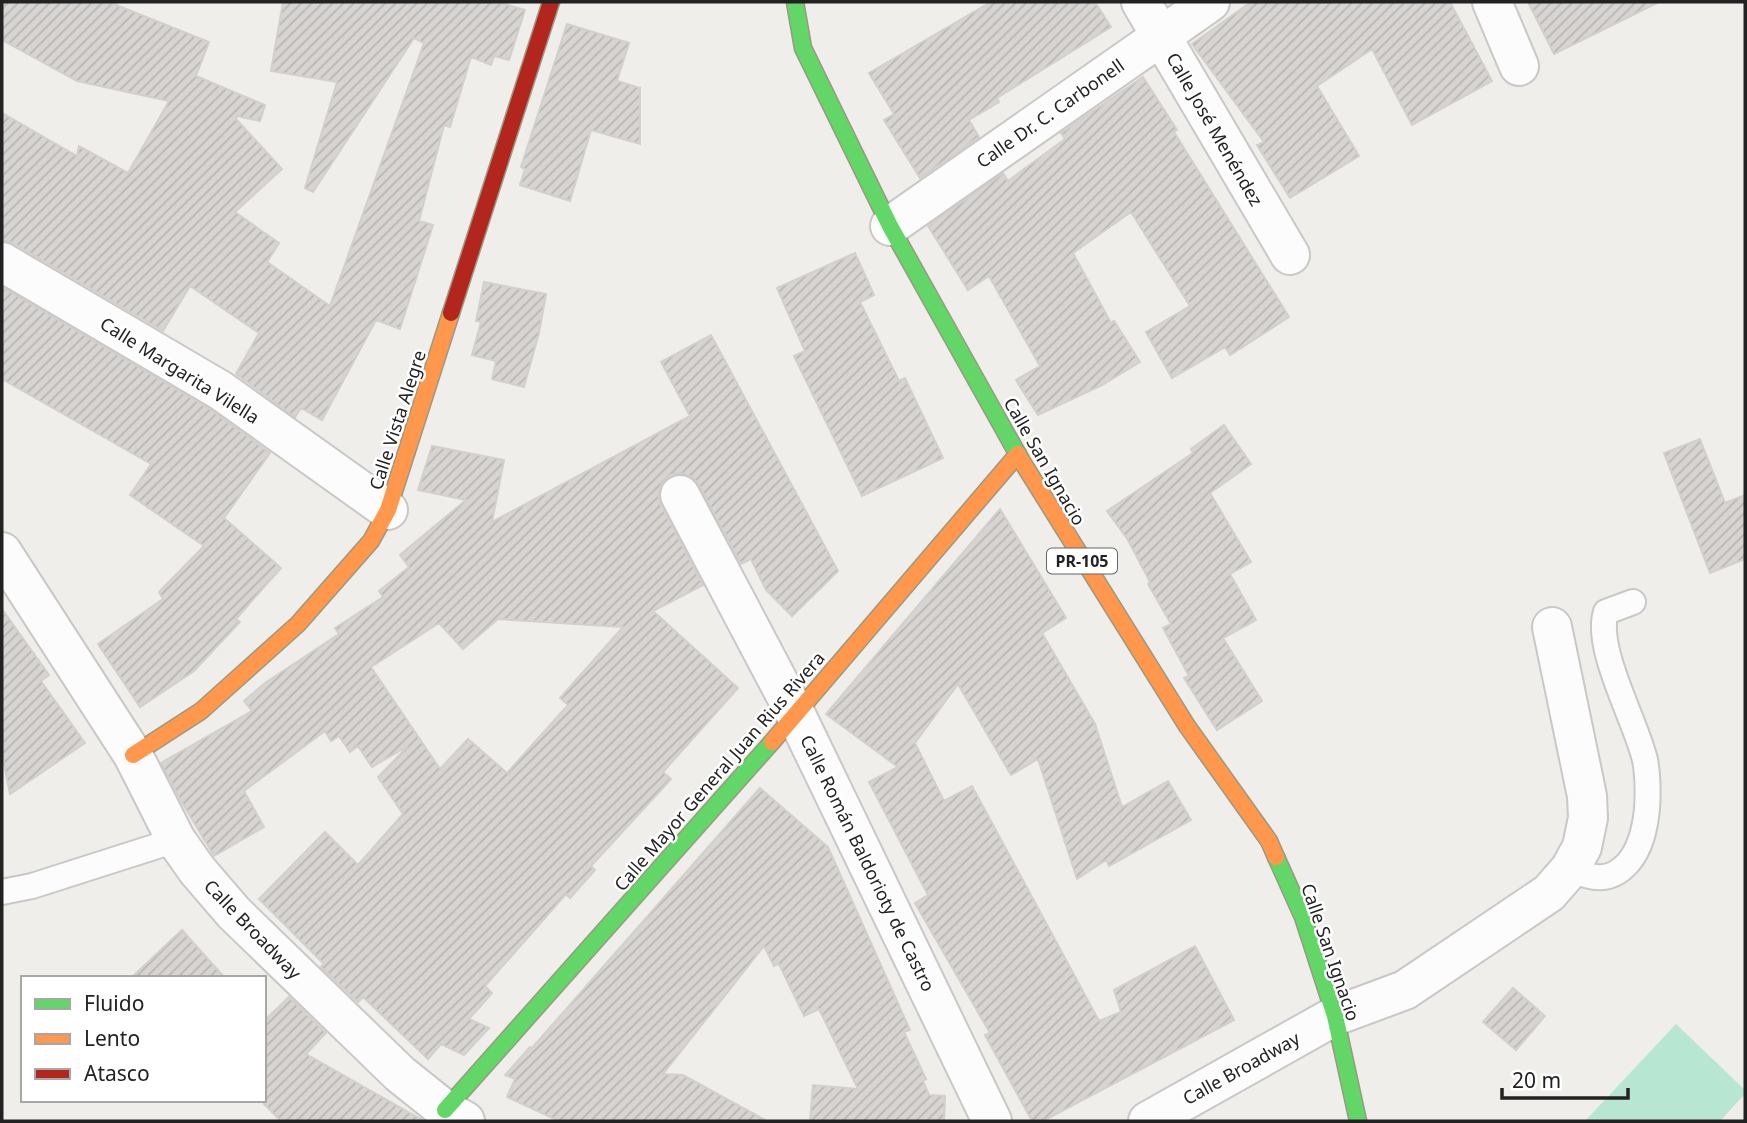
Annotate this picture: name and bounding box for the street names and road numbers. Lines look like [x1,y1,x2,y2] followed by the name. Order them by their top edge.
[1161,48,1269,210] street label: Calle José Menéndez
[971,53,1129,173] street label: Calle Dr. C. Carbonell
[96,311,264,429] street label: Calle Margarita Vilella
[363,347,431,493] street label: Calle Vista Alegre
[999,393,1091,529] street label: Calle San Ignacio
[1047,548,1117,574] road number: PR-105
[608,646,830,896] street label: Calle Mayor General Juan Rius Rivera
[795,731,941,995] street label: Calle Román Baldorioty de Castro
[199,874,307,985] street label: Calle Broadway
[1296,880,1366,1024] street label: Calle San Ignacio
[1178,1026,1304,1110] street label: Calle Broadway

